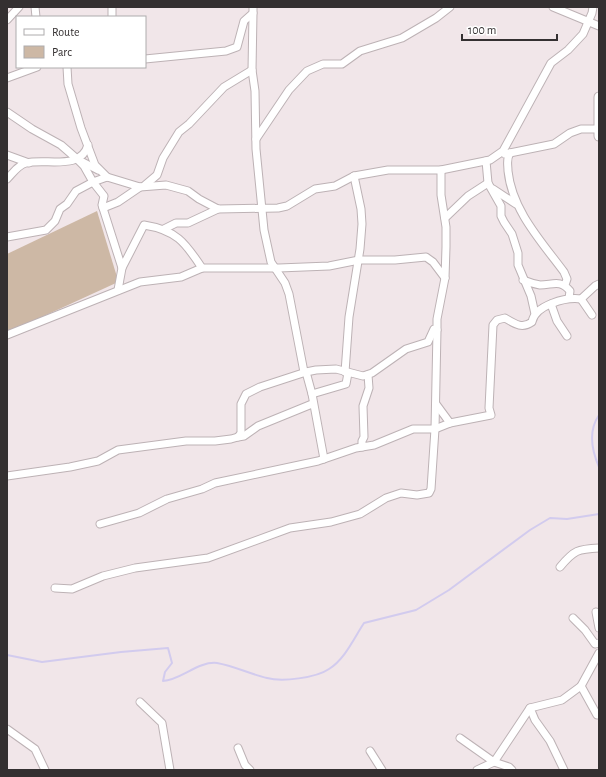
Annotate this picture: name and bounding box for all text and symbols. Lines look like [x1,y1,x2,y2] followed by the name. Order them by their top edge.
[16,16,146,68] legend
[462,16,557,42] scale bar
[468,24,496,36] text: 100 m
[52,26,79,38] text: Route
[52,46,72,58] text: Parc

